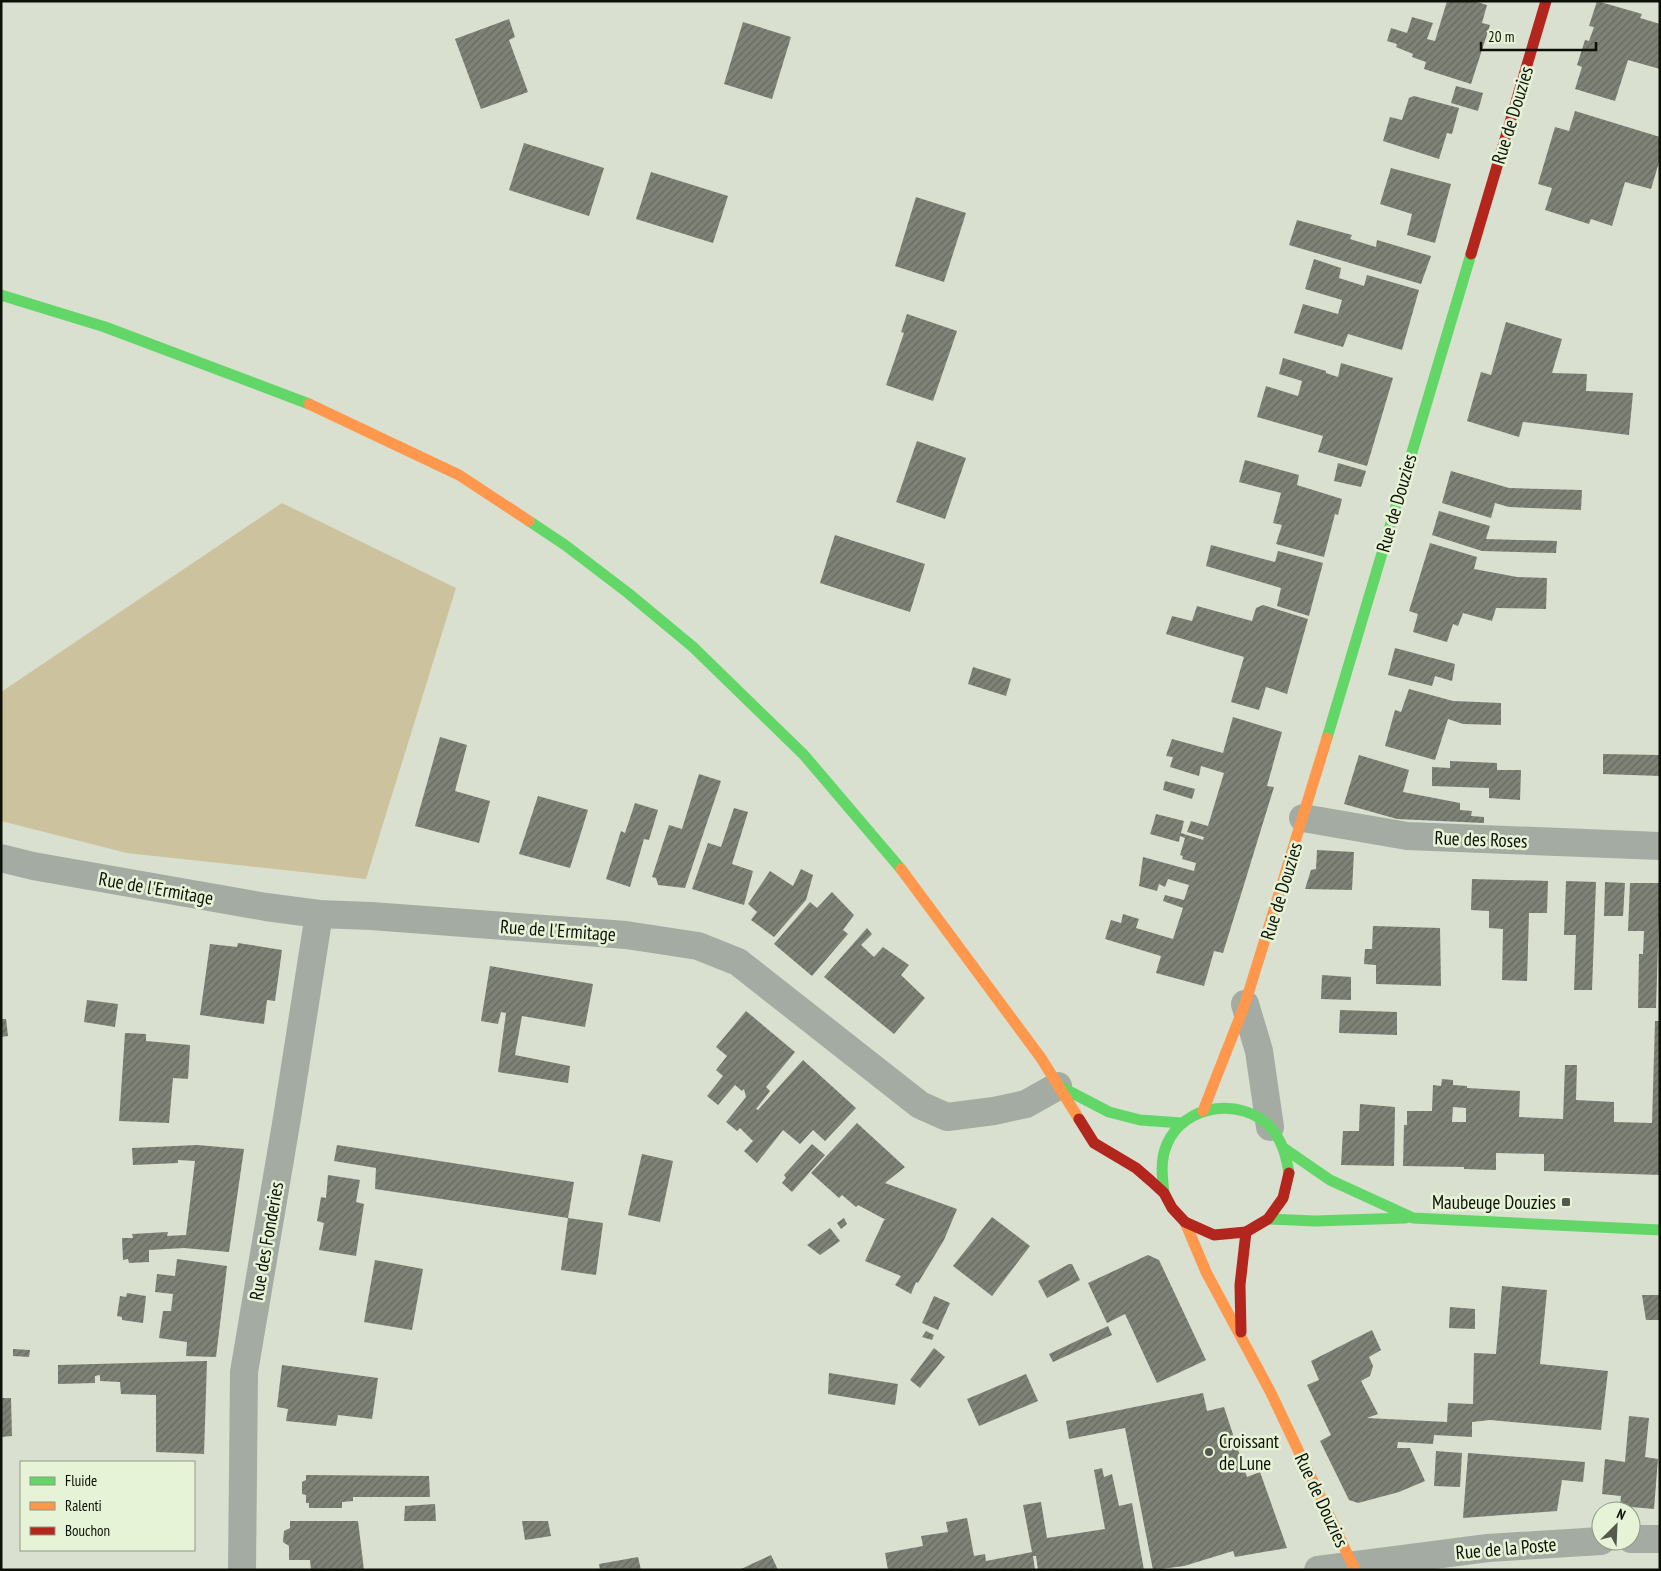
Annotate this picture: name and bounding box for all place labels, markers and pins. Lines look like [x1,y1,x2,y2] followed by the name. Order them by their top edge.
[1432,1190,1556,1214] place label: Maubeuge Douzies
[1560,1196,1572,1208] marker: Maubeuge Douzies
[1219,1429,1280,1475] place label: Croissant de Lune
[1203,1446,1215,1458] marker: Croissant de Lune

